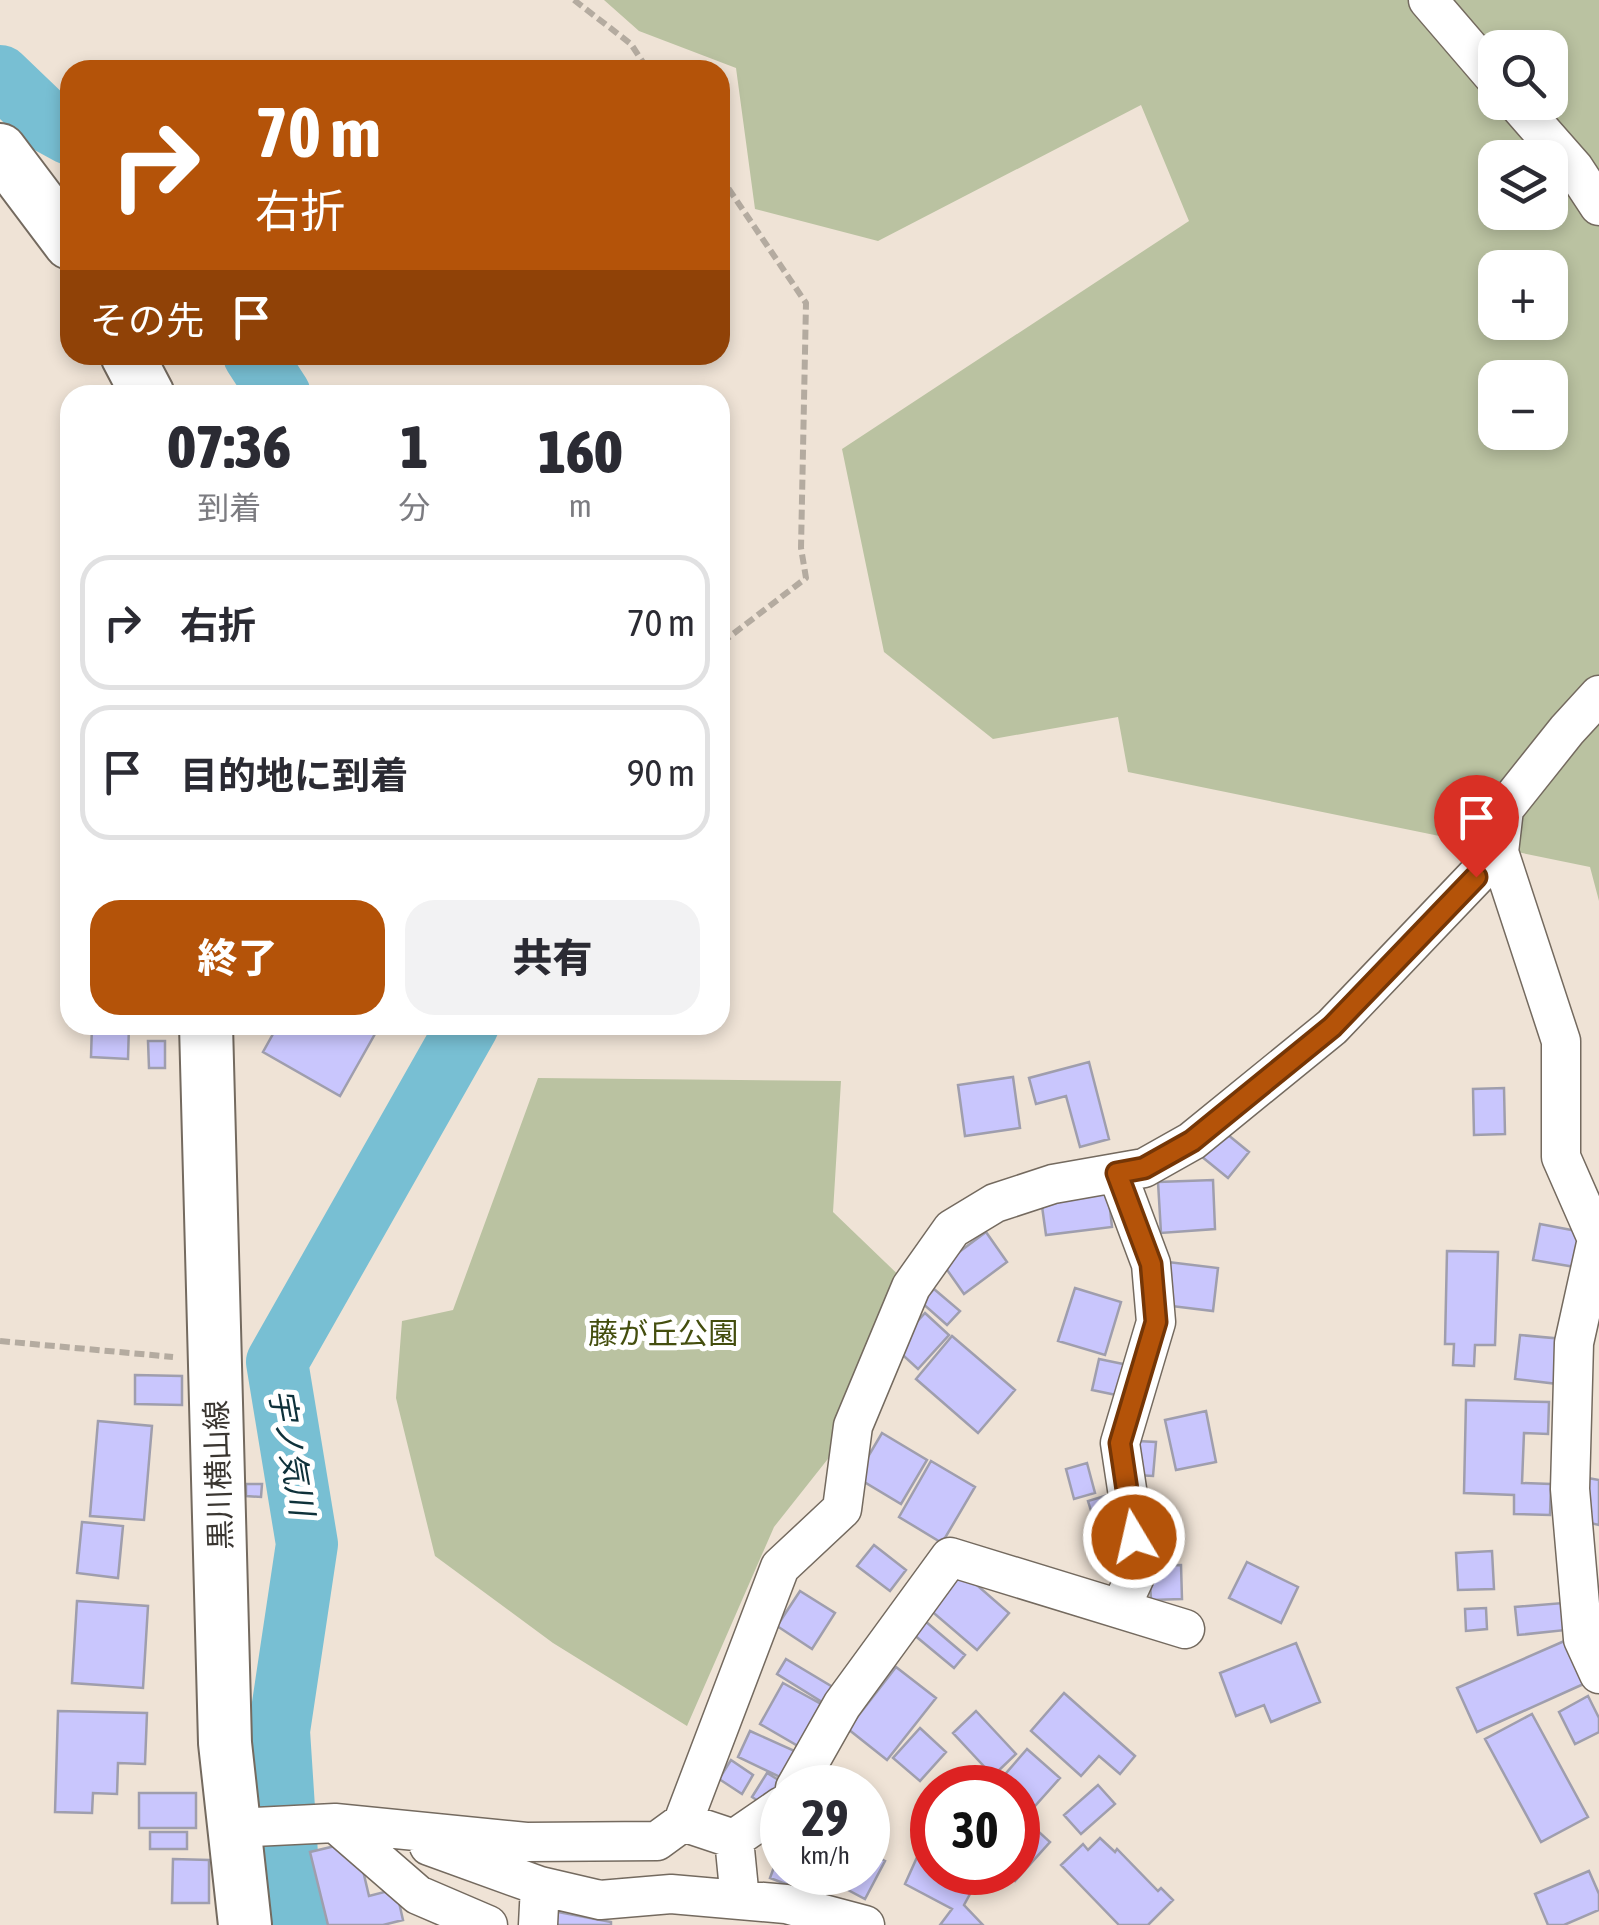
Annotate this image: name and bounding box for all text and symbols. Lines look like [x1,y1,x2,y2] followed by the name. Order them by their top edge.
[1478,30,1568,450] map controls
[1478,30,1568,120] button: search
[255,92,381,172] text: 70 m
[90,100,220,230] icon: right
[1478,140,1568,230] button: layers
[255,185,345,237] text: 右折
[1478,250,1568,340] button: +
[224,290,279,345] icon: arrive
[90,299,204,342] text: その先
[1478,360,1568,450] button: −
[167,412,291,481] text: 07:36
[400,412,429,481] text: 1
[538,417,623,486] text: 160
[569,487,592,524] text: m
[197,489,261,526] text: 到着
[398,489,430,526] text: 分
[95,595,150,650] icon: right
[627,601,695,644] text: 70 m
[180,604,256,647] text: 右折
[95,745,150,800] icon: arrive
[627,751,695,794] text: 90 m
[180,754,408,797] text: 目的地に到着
[1434,775,1519,878] pin
[1449,790,1504,845] icon: arrive
[90,900,385,1015] button: 終了
[405,900,700,1015] button: 共有
[588,1316,738,1350] park label: 藤が丘公園
[263,1386,322,1521] water label: 宇ノ気川
[198,1399,238,1551] street label: 黒川横山線
[1082,1485,1186,1589] position arrow
[910,1765,1040,1895] speed limit sign: 30
[801,1789,848,1847] text: 29
[800,1841,850,1869] text: km/h

